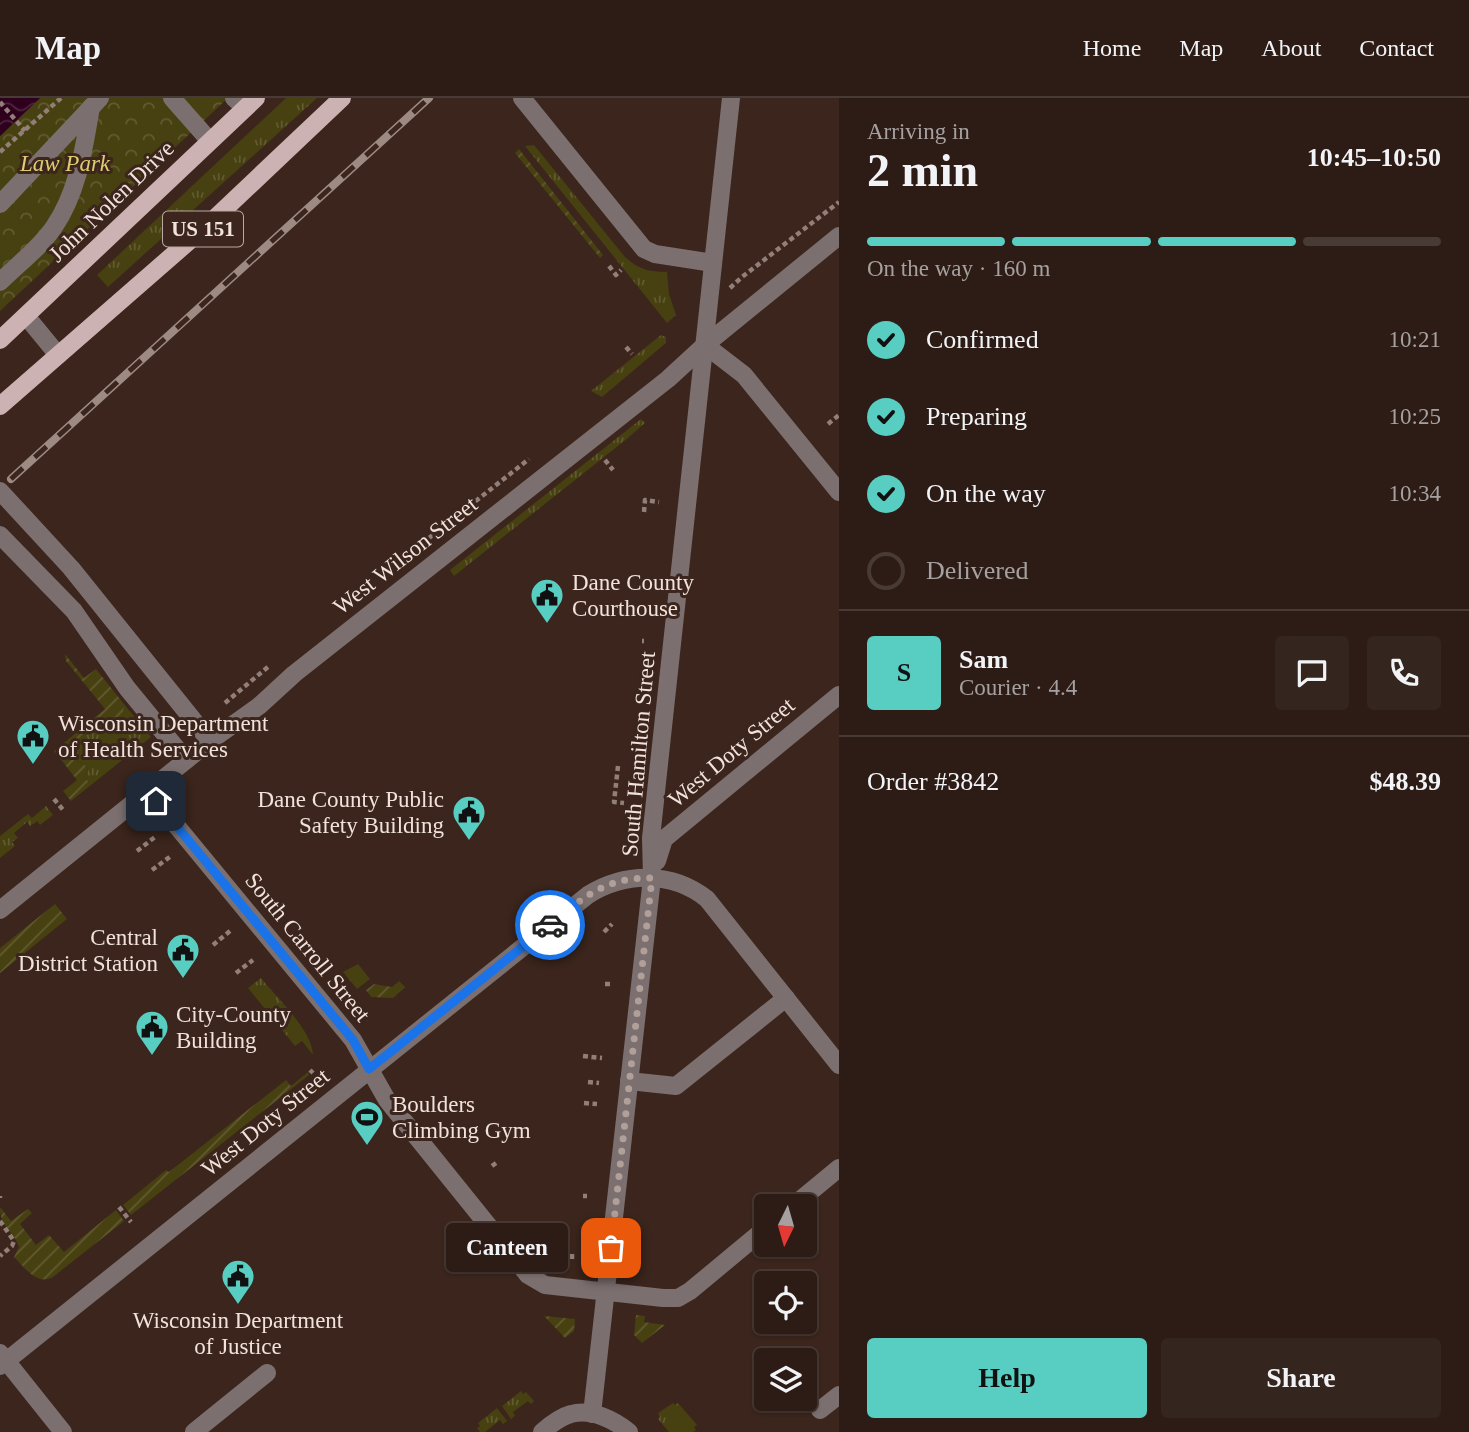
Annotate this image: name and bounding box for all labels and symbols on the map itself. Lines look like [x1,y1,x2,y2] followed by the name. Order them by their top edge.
[44,136,179,267] street label: John Nolen Drive
[19,151,111,176] park label: Law Park
[163,212,243,246] road number: US 151
[328,491,483,619] street label: West Wilson Street
[572,570,695,621] place label: Dane County Courthouse
[528,576,566,625] public building icon: Dane County Courthouse
[617,650,660,858] street label: South Hamilton Street
[663,692,800,812] street label: West Doty Street
[58,711,269,762] place label: Wisconsin Department of Health Services
[14,717,52,766] public building icon: Wisconsin Department of Health Services
[126,771,186,831] pin
[257,787,444,838] place label: Dane County Public Safety Building
[450,793,488,842] public building icon: Dane County Public Safety Building
[240,868,376,1027] street label: South Carroll Street
[515,890,585,960] courier
[18,925,158,976] place label: Central District Station
[164,931,202,980] public building icon: Central District Station
[176,1002,292,1053] place label: City-County Building
[133,1008,171,1057] public building icon: City-County Building
[197,1063,334,1181] street label: West Doty Street
[392,1092,531,1143] place label: Boulders Climbing Gym
[348,1098,386,1147] sports icon: Boulders Climbing Gym
[754,1194,817,1256] north arrow
[581,1218,641,1278] pin
[447,1224,569,1272] callout: Canteen
[219,1257,257,1306] public building icon: Wisconsin Department of Justice
[133,1308,344,1359] place label: Wisconsin Department of Justice

